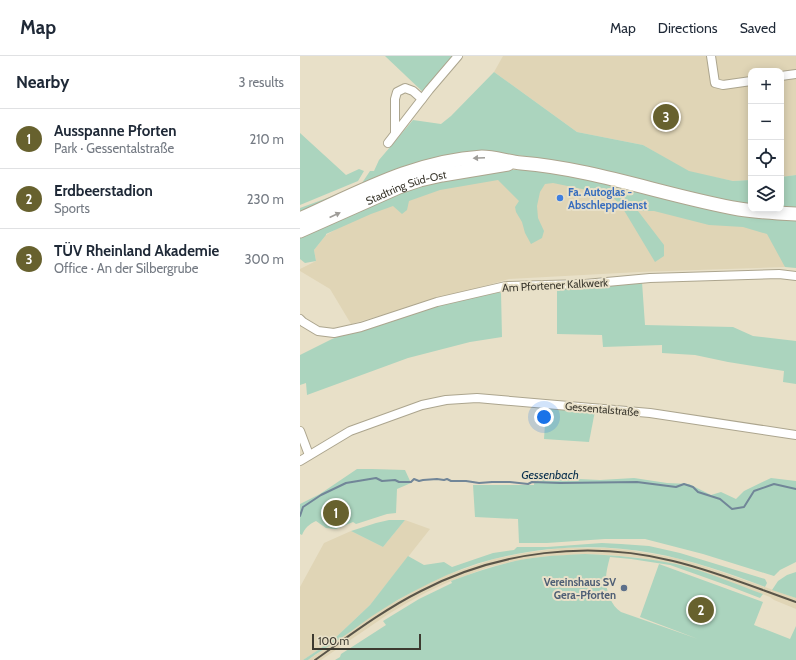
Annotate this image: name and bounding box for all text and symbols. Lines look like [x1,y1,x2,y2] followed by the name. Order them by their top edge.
[20,16,56,39] text: Map
[610,19,636,37] text: Map
[658,19,718,37] text: Directions
[740,19,776,37] text: Saved
[748,68,784,212] map controls
[748,68,784,104] button: +
[16,72,69,92] text: Nearby
[238,74,284,90] text: 3 results
[653,102,679,132] pin: 3
[748,104,784,140] button: −
[54,122,176,140] text: Ausspanne Pforten
[27,131,31,147] text: 1
[250,131,284,147] text: 210 m
[54,140,174,156] text: Park · Gessentalstraße
[748,140,784,176] button: locate
[472,155,485,161] one-way arrow
[364,167,448,208] street label: Stadtring Süd-Ost
[748,176,784,212] button: layers
[54,182,153,200] text: Erdbeerstadion
[568,185,647,212] place label: Fa. Autoglas - Abschleppdienst
[26,191,32,207] text: 2
[247,191,284,207] text: 230 m
[555,193,565,203] marker: Fa. Autoglas - Abschleppdienst
[54,200,90,216] text: Sports
[330,212,341,218] one-way arrow
[54,242,219,260] text: TÜV Rheinland Akademie
[25,251,33,267] text: 3
[244,251,284,267] text: 300 m
[54,260,198,276] text: Office · An der Silbergrube
[502,275,608,295] street label: Am Pfortener Kalkwerk
[564,399,640,419] street label: Gessentalstraße
[534,407,554,427] your location
[521,467,579,482] water label: Gessenbach
[323,498,349,528] pin: 1
[544,575,616,602] place label: Vereinshaus SV Gera-Pforten
[619,583,629,593] marker: Vereinshaus SV Gera-Pforten
[688,595,714,625] pin: 2
[312,632,421,651] scale bar
[318,634,349,648] text: 100 m

